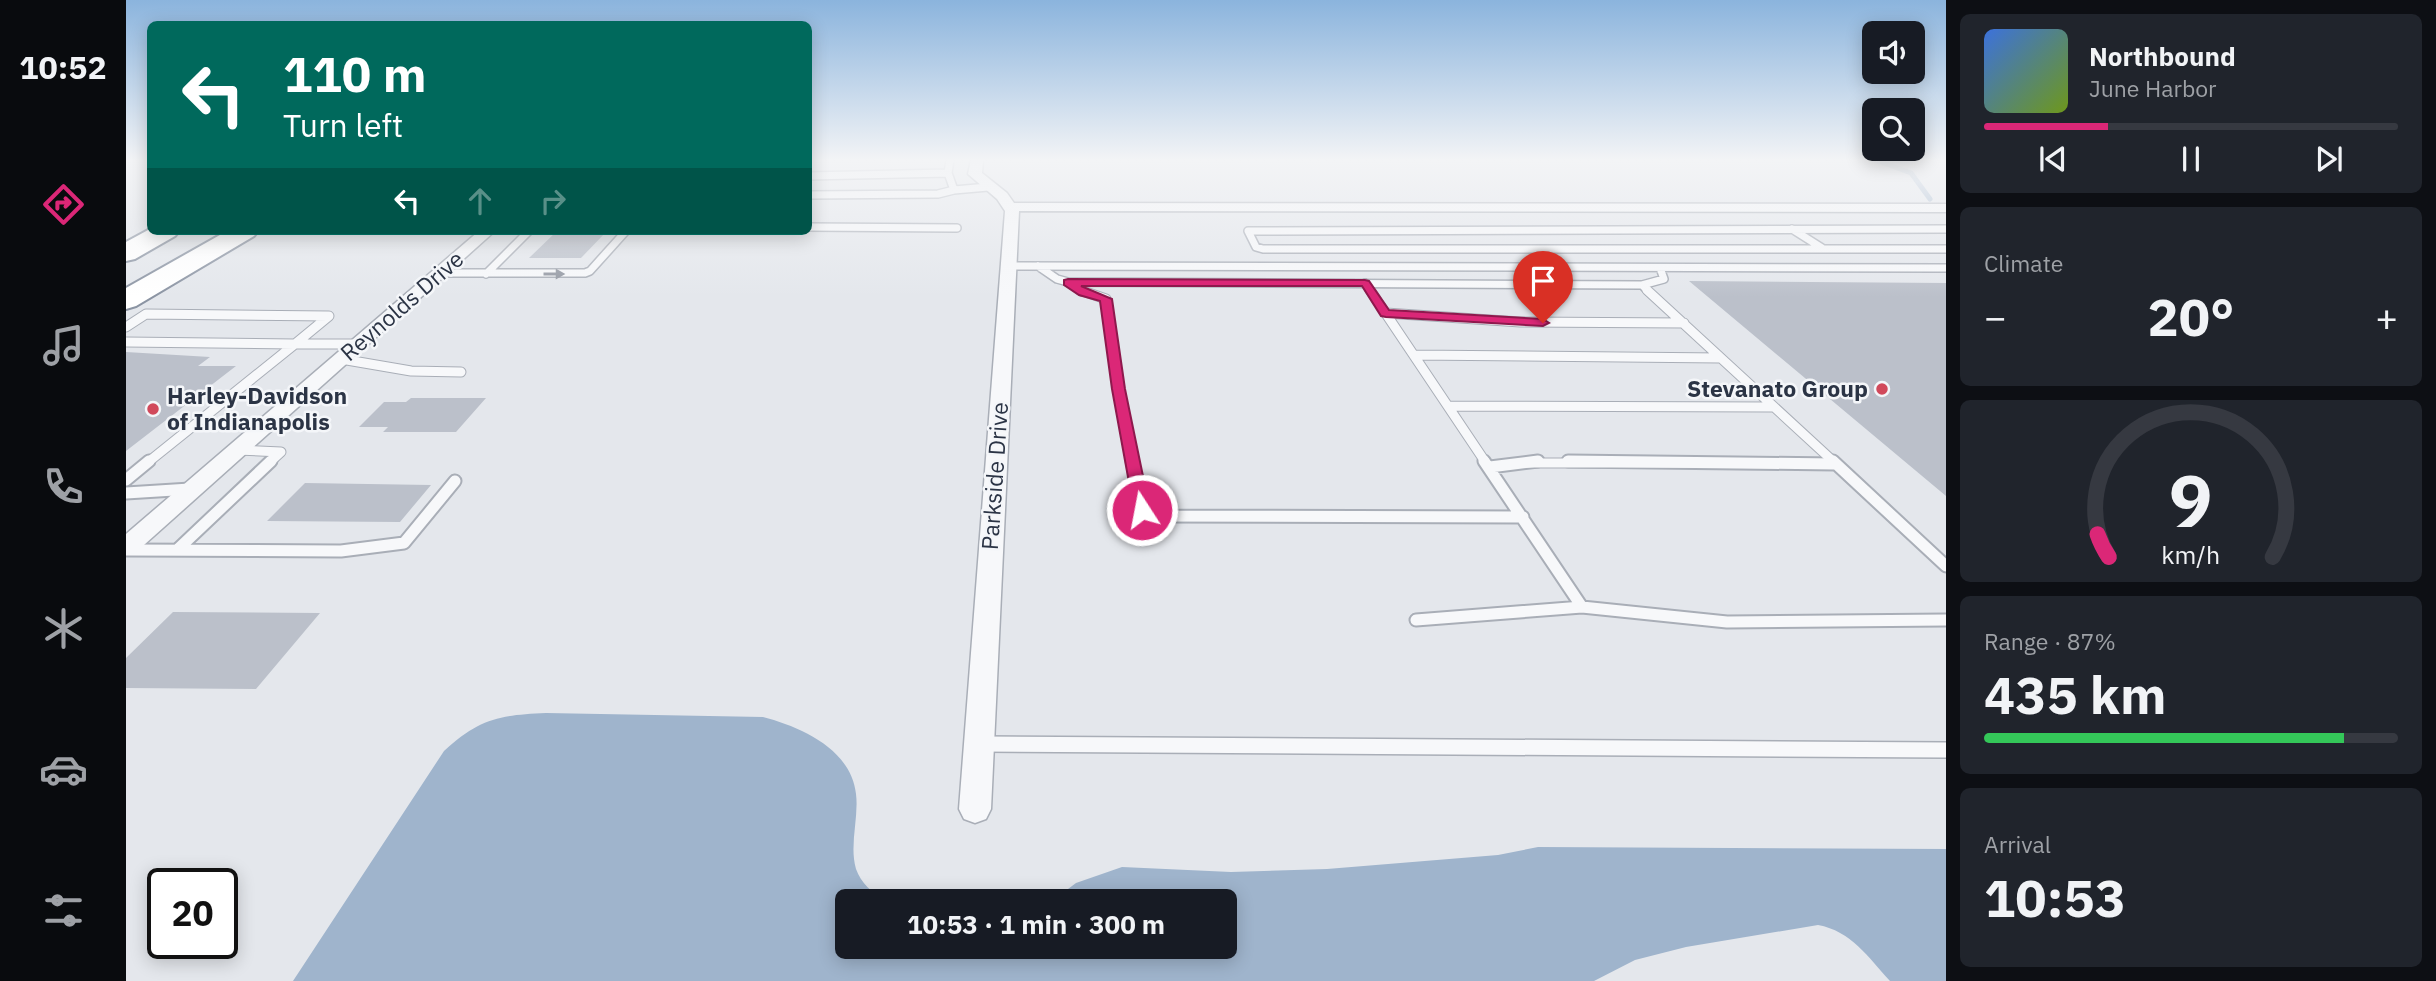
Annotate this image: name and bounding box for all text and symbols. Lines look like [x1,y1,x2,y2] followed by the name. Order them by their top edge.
[1862,21,1925,161] map controls
[1862,21,1925,84] button: sound
[2089,39,2236,73] text: Northbound
[283,42,427,105] text: 110 m
[19,46,107,88] text: 10:52
[168,49,259,140] icon: left
[2089,73,2217,103] text: June Harbor
[1862,98,1925,161] button: search
[283,104,403,146] text: Turn left
[2034,140,2072,178] icon: previous
[2172,140,2210,178] icon: pause
[2310,140,2348,178] icon: next
[39,180,88,229] icon: directions
[388,182,426,220] icon: left
[461,182,499,220] icon: ahead
[534,182,572,220] icon: right
[333,243,469,367] street label: Reynolds Drive
[1984,248,2063,278] text: Climate
[1513,251,1573,323] pin
[1524,262,1562,300] icon: arrive
[543,268,565,280] one-way arrow
[2148,283,2234,350] text: 20°
[1984,292,2007,341] text: −
[2375,292,2398,341] text: +
[39,321,88,370] icon: music
[1687,373,1868,403] place label: Stevanato Group
[167,380,347,436] place label: Harley-Davidson of Indianapolis
[1874,381,1890,397] marker: Stevanato Group
[145,401,161,417] marker: Harley-Davidson of Indianapolis
[974,401,1014,551] street label: Parkside Drive
[2169,452,2213,547] text: 9
[39,462,88,511] icon: phone
[1105,473,1179,547] position arrow
[2162,537,2220,570] text: km/h
[39,604,88,653] icon: climate
[1984,626,2116,656] text: Range · 87%
[1984,661,2166,728] text: 435 km
[39,745,88,794] icon: car
[1984,829,2051,859] text: Arrival
[1984,864,2126,931] text: 10:53
[147,868,238,959] speed limit sign: 20
[39,886,88,935] icon: filters
[907,907,1165,941] text: 10:53 · 1 min · 300 m

